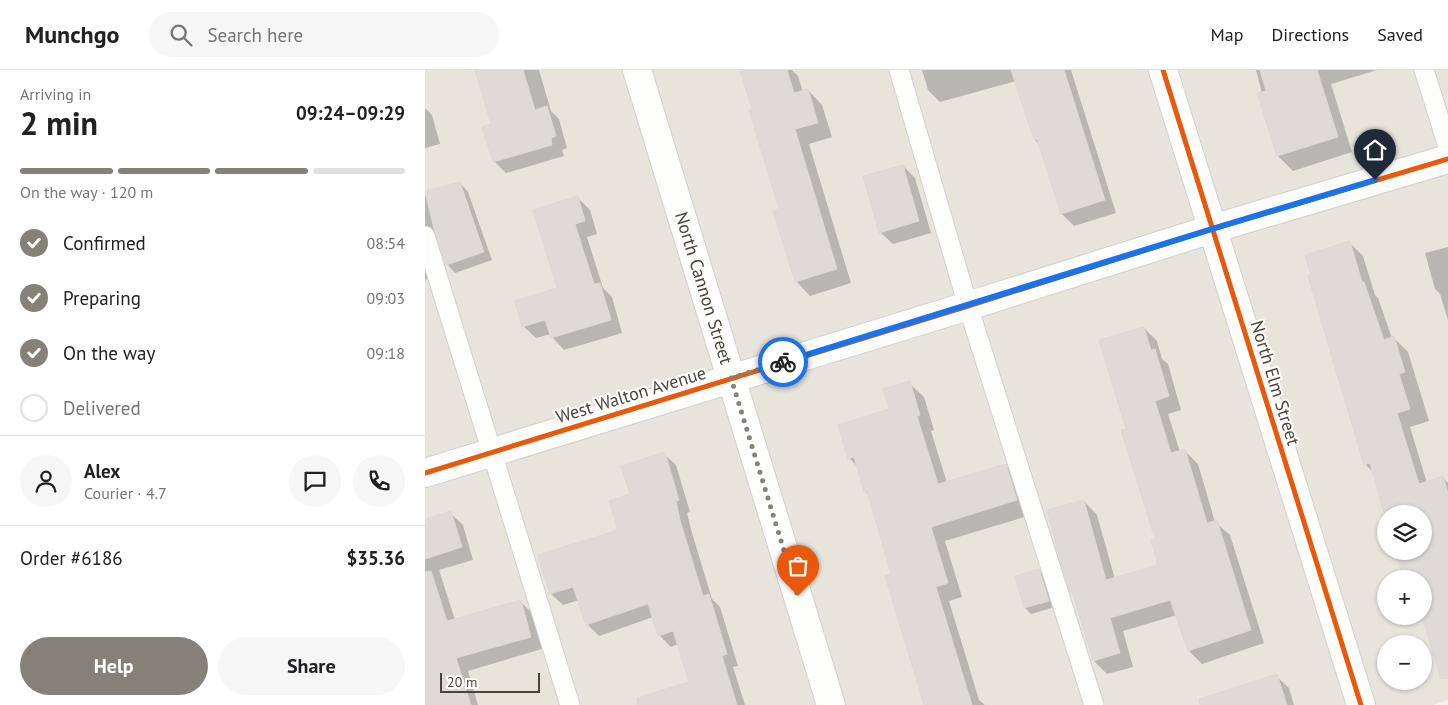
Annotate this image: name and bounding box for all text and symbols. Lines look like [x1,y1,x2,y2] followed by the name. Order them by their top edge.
[149,12,499,57] search box
[25,19,119,50] text: Munchgo
[167,21,195,49] icon: search
[207,23,303,47] text: Search here
[1211,23,1243,46] text: Map
[1271,23,1349,46] text: Directions
[1377,23,1423,46] text: Saved
[20,84,91,104] text: Arriving in
[296,101,405,125] text: 09:24–09:29
[20,102,98,144] text: 2 min
[1354,129,1396,180] pin
[1361,136,1389,164] icon: home
[20,182,153,202] text: On the way · 120 m
[670,209,738,367] street label: North Cannon Street
[20,229,48,257] icon: check
[63,231,146,255] text: Confirmed
[367,233,405,253] text: 08:54
[20,284,48,312] icon: check
[63,286,141,310] text: Preparing
[367,288,405,308] text: 09:03
[1246,318,1305,448] street label: North Elm Street
[758,337,808,387] courier
[20,339,48,367] icon: check
[63,341,155,365] text: On the way
[367,343,405,363] text: 09:18
[769,348,797,376] icon: bike
[553,361,709,428] street label: West Walton Avenue
[63,396,141,420] text: Delivered
[20,455,72,507] button: person
[289,455,341,507] button: chat
[353,455,405,507] button: phone
[84,459,120,483] text: Alex
[84,483,167,503] text: Courier · 4.7
[1377,505,1432,690] map controls
[1377,505,1432,560] button: layers
[777,545,819,596] pin
[20,546,123,570] text: Order #6186
[346,546,405,570] text: $35.36
[784,552,812,580] icon: bag
[1377,570,1432,625] button: +
[1377,635,1432,690] button: −
[20,637,208,695] button: Help
[218,637,405,695] button: Share
[440,670,540,693] scale bar
[447,673,477,691] text: 20 m

